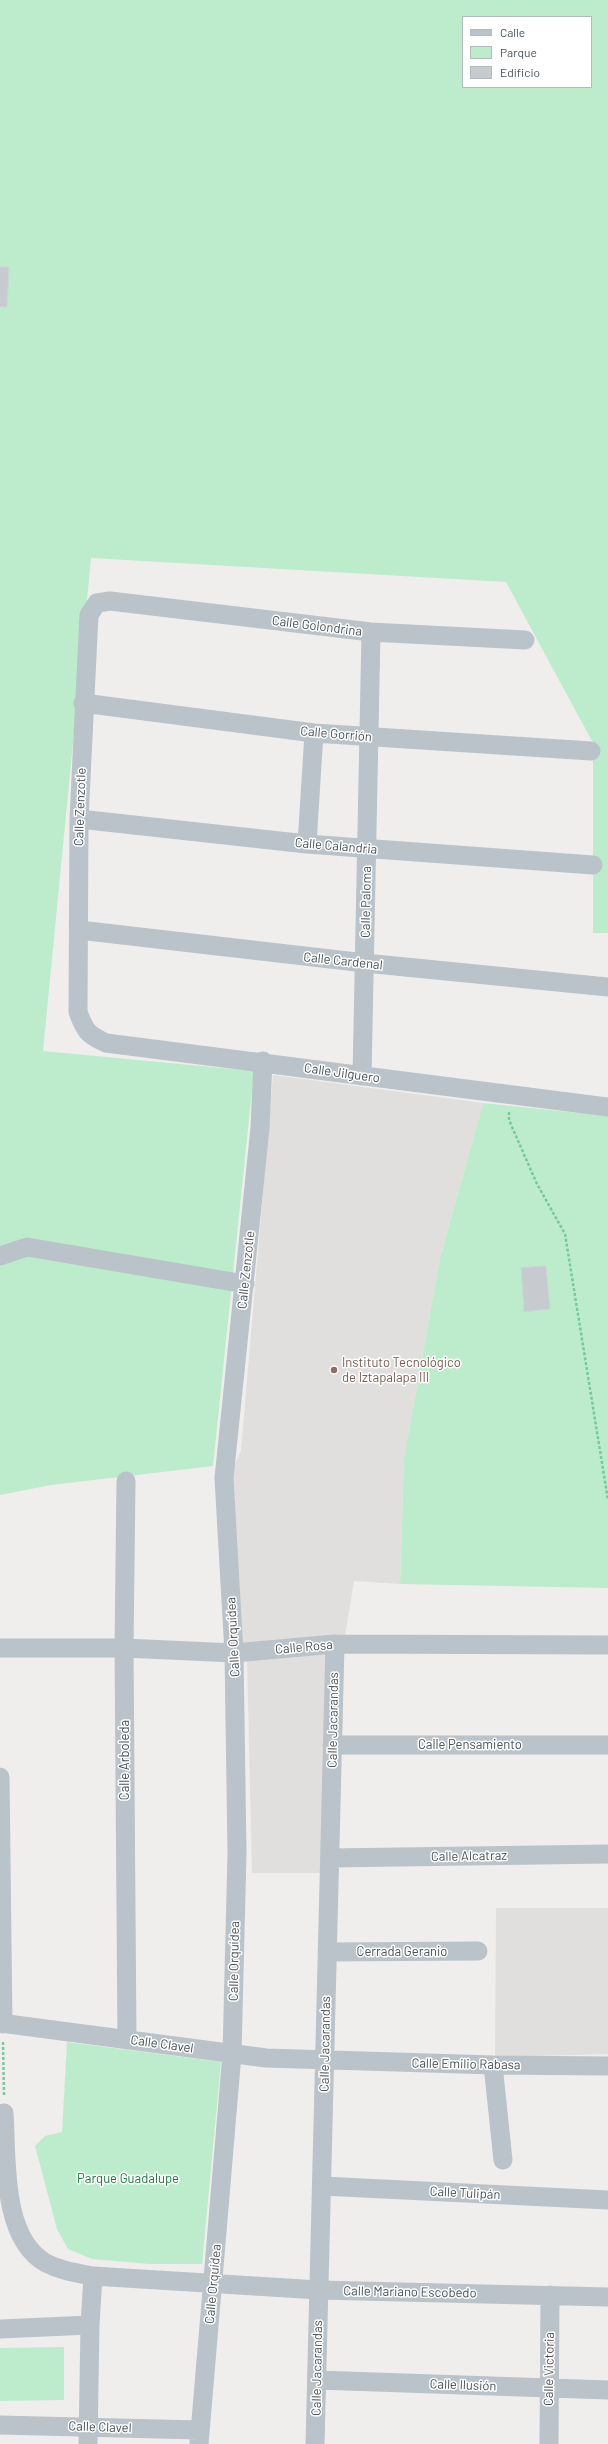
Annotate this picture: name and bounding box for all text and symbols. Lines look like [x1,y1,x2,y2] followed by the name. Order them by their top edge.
[462,16,592,88] legend
[500,25,525,39] text: Calle
[500,45,537,59] text: Parque
[500,65,540,79] text: Edificio
[271,613,363,639] street label: Calle Golondrina
[300,723,372,745] street label: Calle Gorrión
[71,768,89,846] street label: Calle Zenzotle
[294,835,378,857] street label: Calle Calandria
[358,866,374,938] street label: Calle Paloma
[303,949,383,973] street label: Calle Cardenal
[303,1060,381,1086] street label: Calle Jilguero
[234,1230,258,1310] street label: Calle Zenzotle
[342,1355,461,1386] place label: Instituto Tecnológico de Iztapalapa III
[329,1365,339,1375] marker: Instituto Tecnológico de Iztapalapa III
[223,1597,243,1677] street label: Calle Orquídea
[275,1637,333,1657] street label: Calle Rosa
[324,1672,342,1768] street label: Calle Jacarandas
[117,1720,133,1800] street label: Calle Arboleda
[418,1737,522,1753] street label: Calle Pensamiento
[431,1848,507,1864] street label: Calle Alcatraz
[226,1921,242,2001] street label: Calle Orquídea
[357,1944,447,1960] street label: Cerrada Geranio
[316,1996,334,2092] street label: Calle Jacarandas
[130,2032,194,2056] street label: Calle Clavel
[411,2055,521,2073] street label: Calle Emilio Rabasa
[77,2171,179,2187] park label: Parque Guadalupe
[429,2183,501,2203] street label: Calle Tulipán
[202,2243,224,2325] street label: Calle Orquídea
[343,2283,477,2301] street label: Calle Mariano Escobedo
[308,2320,326,2416] street label: Calle Jacarandas
[541,2332,557,2406] street label: Calle Victoria
[429,2376,497,2394] street label: Calle Ilusión
[68,2418,132,2436] street label: Calle Clavel

